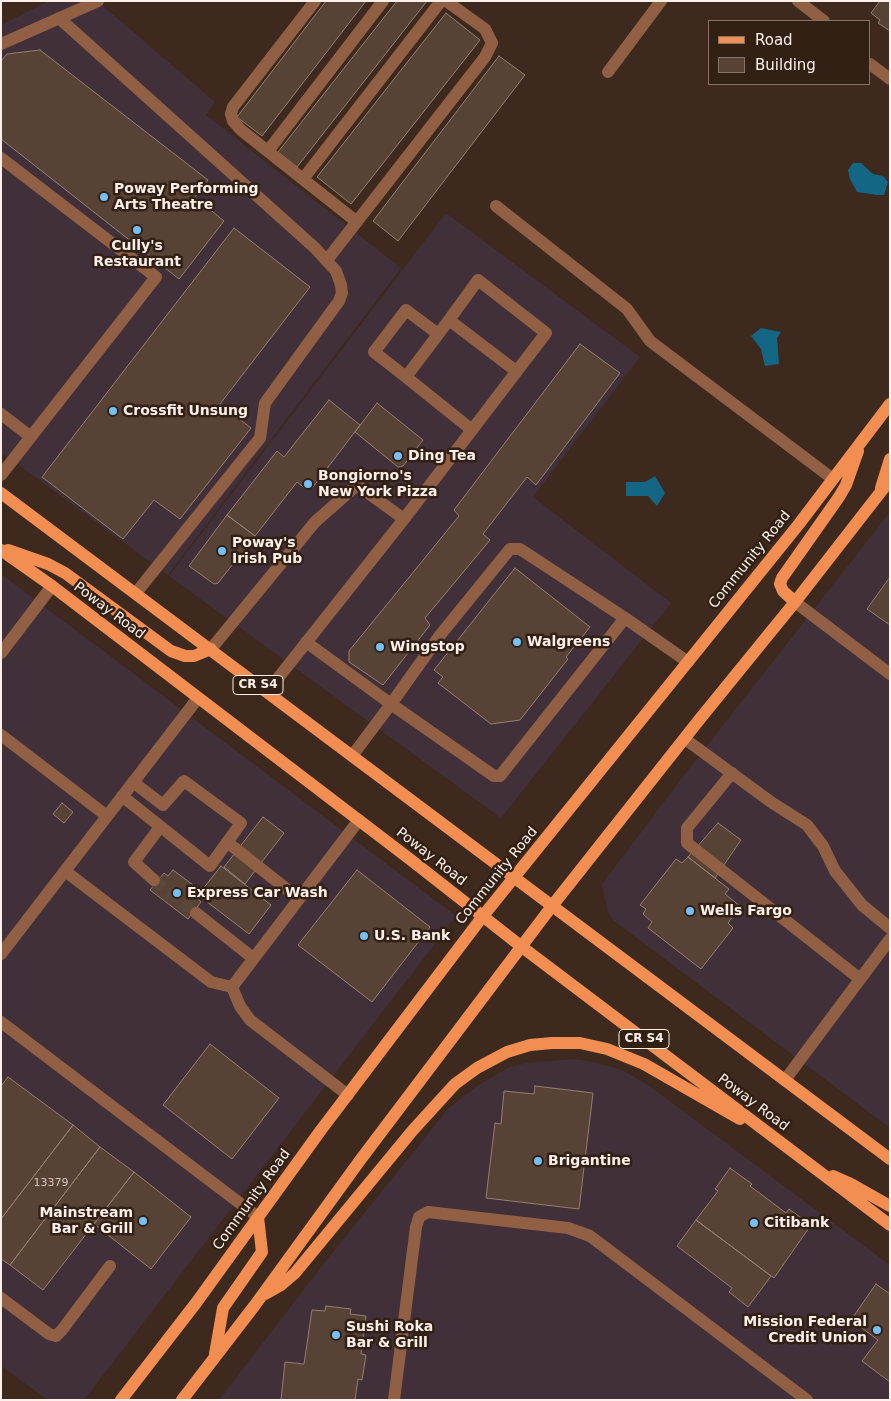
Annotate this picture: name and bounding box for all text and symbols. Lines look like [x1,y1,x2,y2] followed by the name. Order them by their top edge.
[708,20,871,85] legend
[755,31,793,49] text: Road
[755,56,816,74] text: Building
[114,181,258,213] place label: Poway Performing Arts Theatre
[98,191,110,203] marker: Poway Performing Arts Theatre
[131,224,143,236] marker: Cully's Restaurant
[93,238,181,270] place label: Cully's Restaurant
[123,403,248,419] place label: Crossfit Unsung
[107,405,119,417] marker: Crossfit Unsung
[408,448,476,464] place label: Ding Tea
[392,450,404,462] marker: Ding Tea
[318,468,437,501] place label: Bongiorno's New York Pizza
[302,478,314,490] marker: Bongiorno's New York Pizza
[706,508,794,612] street label: Community Road
[232,535,302,568] place label: Poway's Irish Pub
[216,545,228,557] marker: Poway's Irish Pub
[70,579,148,643] street label: Poway Road
[527,634,610,650] place label: Walgreens
[511,636,523,648] marker: Walgreens
[390,639,465,655] place label: Wingstop
[374,641,386,653] marker: Wingstop
[233,676,283,694] road number: CR S4
[393,824,469,890] street label: Poway Road
[453,824,541,928] street label: Community Road
[187,885,328,901] place label: Express Car Wash
[171,887,183,899] marker: Express Car Wash
[700,903,792,919] place label: Wells Fargo
[684,905,696,917] marker: Wells Fargo
[374,928,450,944] place label: U.S. Bank
[358,930,370,942] marker: U.S. Bank
[619,1030,669,1048] road number: CR S4
[714,1071,792,1135] street label: Poway Road
[210,1146,294,1254] street label: Community Road
[548,1153,631,1169] place label: Brigantine
[532,1155,544,1167] marker: Brigantine
[34,1176,68,1190] house number: 13379
[39,1205,133,1238] place label: Mainstream Bar & Grill
[137,1215,149,1227] marker: Mainstream Bar & Grill
[764,1215,829,1231] place label: Citibank
[748,1217,760,1229] marker: Citibank
[743,1314,867,1346] place label: Mission Federal Credit Union
[346,1319,433,1351] place label: Sushi Roka Bar & Grill
[871,1324,883,1336] marker: Mission Federal Credit Union
[330,1329,342,1341] marker: Sushi Roka Bar & Grill

